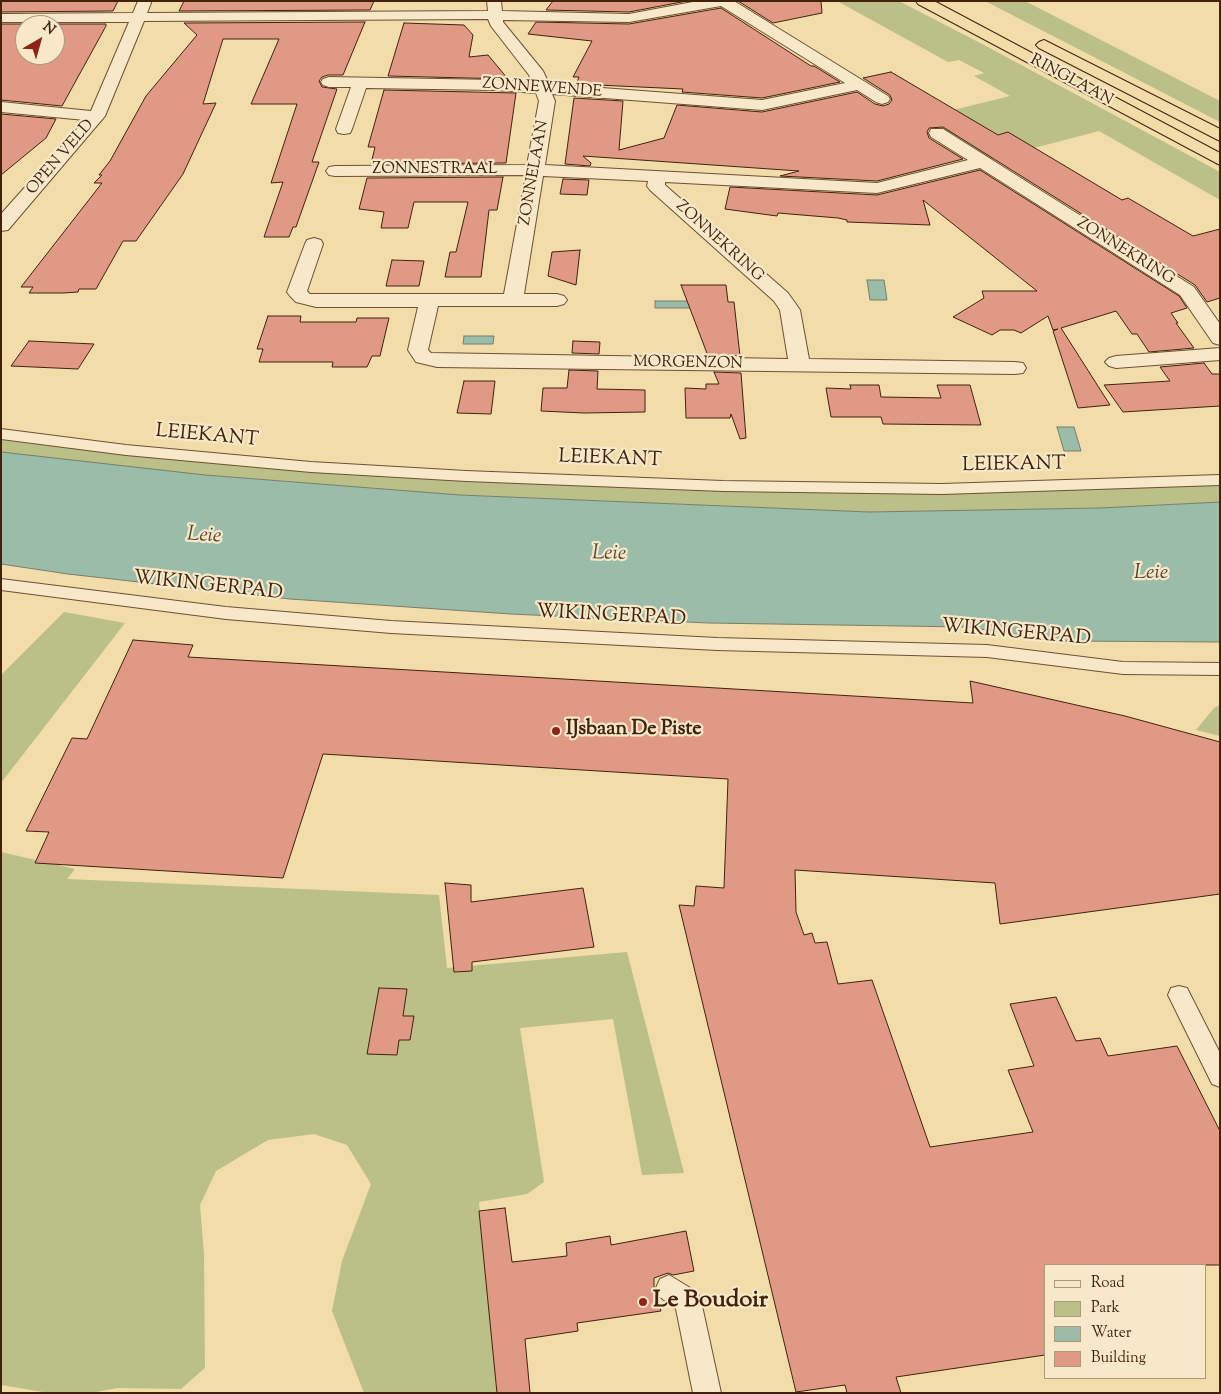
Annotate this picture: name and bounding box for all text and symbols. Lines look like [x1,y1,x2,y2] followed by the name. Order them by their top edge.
[15,15,65,65] north arrow
[38,18,59,40] text: N
[1026,51,1116,111] street label: RINGLAAN
[481,75,603,103] street label: ZONNEWENDE
[23,116,99,200] street label: OPEN VELD
[516,119,554,227] street label: ZONNELAAN
[372,160,498,180] street label: ZONNESTRAAL
[671,197,767,287] street label: ZONNEKRING
[1073,214,1177,290] street label: ZONNEKRING
[633,353,743,375] street label: MORGENZON
[154,421,260,453] street label: LEIEKANT
[558,446,662,474] street label: LEIEKANT
[962,453,1066,479] street label: LEIEKANT
[186,523,222,551] water label: Leie
[592,542,626,568] water label: Leie
[1134,561,1168,587] water label: Leie
[132,567,284,607] street label: WIKINGERPAD
[535,601,687,633] street label: WIKINGERPAD
[940,616,1092,652] street label: WIKINGERPAD
[566,719,702,743] place label: IJsbaan De Piste
[550,725,562,737] marker: IJsbaan De Piste
[1044,1264,1206,1379] legend
[1091,1273,1125,1294] text: Road
[653,1288,768,1316] place label: Le Boudoir
[637,1296,649,1308] marker: Le Boudoir
[1091,1298,1120,1319] text: Park
[1091,1323,1131,1344] text: Water
[1091,1348,1146,1369] text: Building

